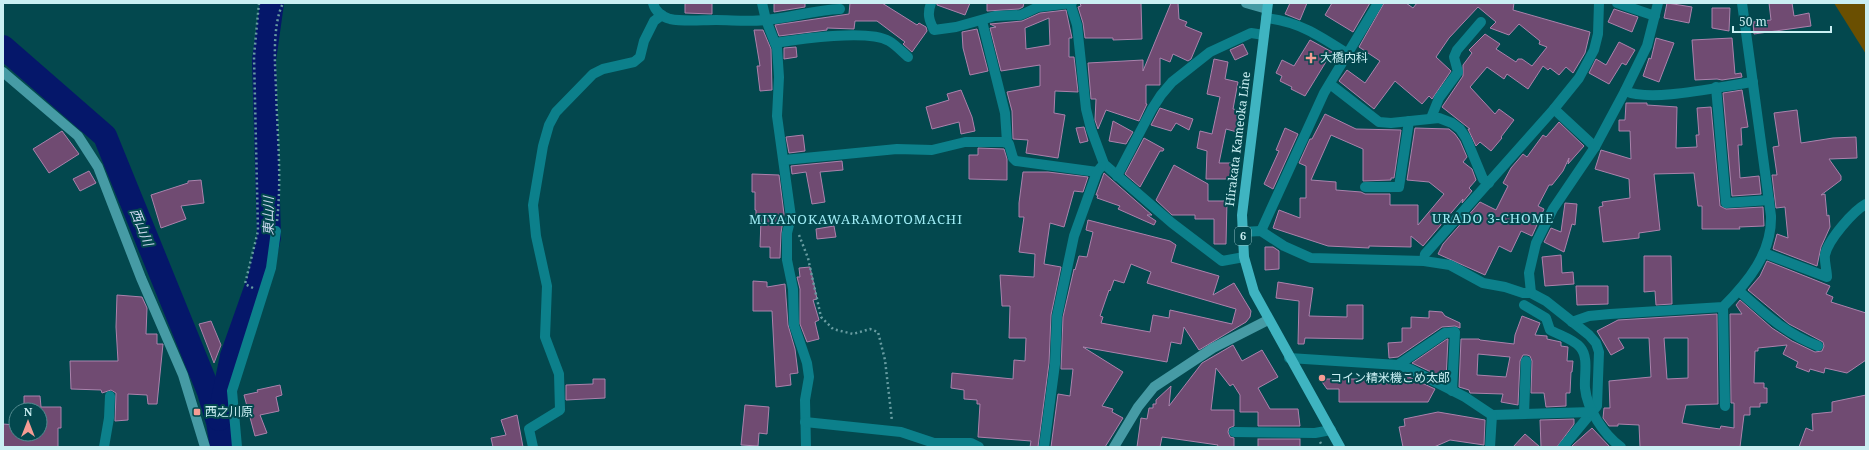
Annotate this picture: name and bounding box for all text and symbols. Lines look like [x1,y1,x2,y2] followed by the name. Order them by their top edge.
[1733,8,1831,34] scale bar
[1739,13,1767,30] text: 50 m
[1320,49,1368,66] place label: 大橋内科
[1305,52,1317,64] marker: 大橋内科
[1221,71,1254,207] street label: Hirakata Kameoka Line
[259,195,277,236] water label: 東山川
[126,206,158,250] water label: 西山川
[1432,209,1554,227] district label: URADO 3-CHOME
[749,210,963,228] district label: MIYANOKAWARAMOTOMACHI
[1235,227,1251,245] road number: 6
[1330,369,1450,386] place label: コイン精米機こめ太郎
[1317,373,1327,383] marker: コイン精米機こめ太郎
[8,402,48,442] north arrow
[205,403,253,420] place label: 西之川原
[24,404,33,419] text: N
[192,407,202,417] marker: 西之川原

